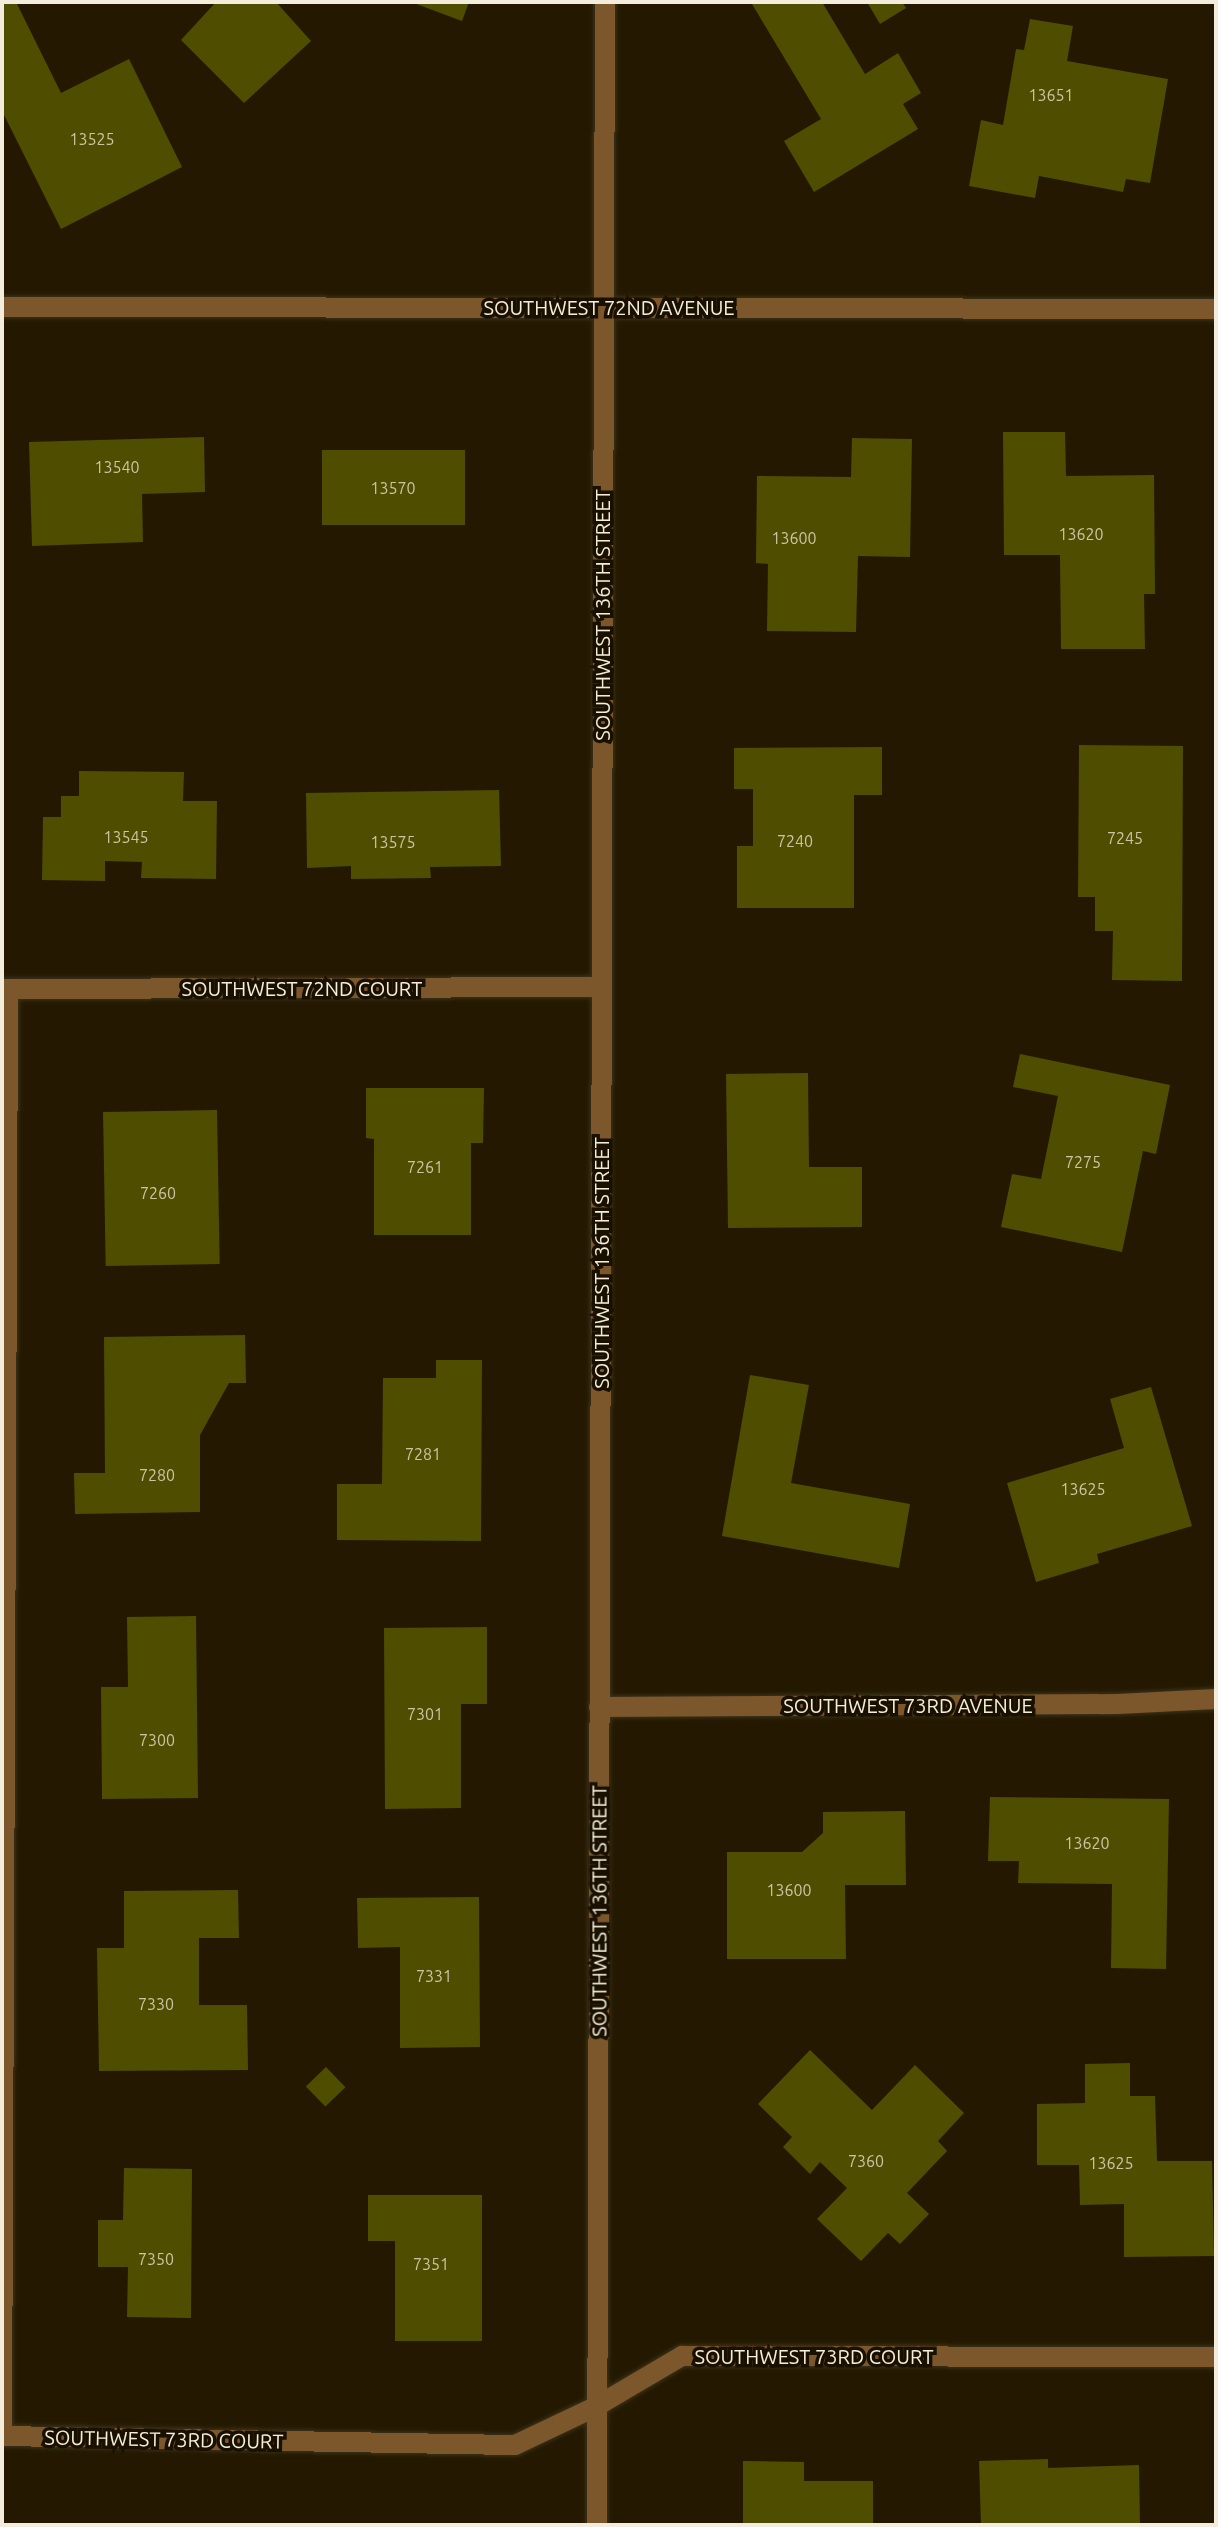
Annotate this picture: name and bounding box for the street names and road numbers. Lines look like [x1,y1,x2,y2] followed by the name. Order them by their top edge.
[483,295,735,319] street label: SOUTHWEST 72ND AVENUE
[590,489,614,741] street label: SOUTHWEST 136TH STREET
[182,976,422,1000] street label: SOUTHWEST 72ND COURT
[589,1137,613,1389] street label: SOUTHWEST 136TH STREET
[783,1693,1033,1717] street label: SOUTHWEST 73RD AVENUE
[587,1785,611,2037] street label: SOUTHWEST 136TH STREET
[694,2344,934,2368] street label: SOUTHWEST 73RD COURT
[44,2425,284,2453] street label: SOUTHWEST 73RD COURT

